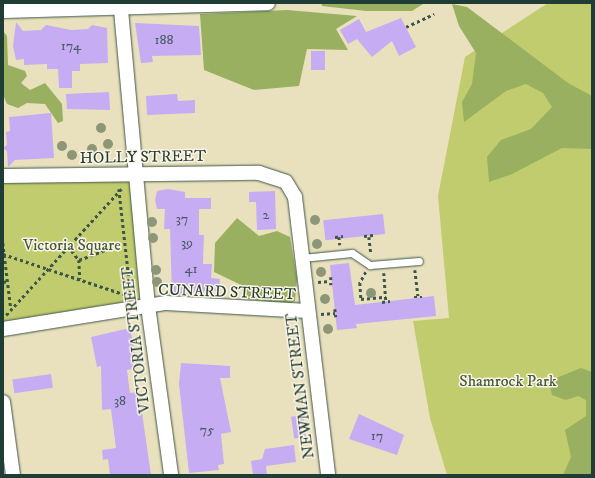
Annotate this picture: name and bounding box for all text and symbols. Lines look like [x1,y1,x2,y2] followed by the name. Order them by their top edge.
[154,32,174,48] house number: 188
[61,38,81,54] house number: 174
[80,146,206,168] street label: HOLLY STREET
[263,207,269,223] house number: 2
[176,211,188,227] house number: 37
[23,235,121,255] park label: Victoria Square
[181,235,193,251] house number: 39
[184,261,198,277] house number: 41
[117,266,155,414] street label: VICTORIA STREET
[158,280,296,304] street label: CUNARD STREET
[282,312,318,460] street label: NEWMAN STREET
[459,371,557,391] park label: Shamrock Park
[114,393,126,409] house number: 38
[200,422,214,438] house number: 75
[371,428,383,444] house number: 17

